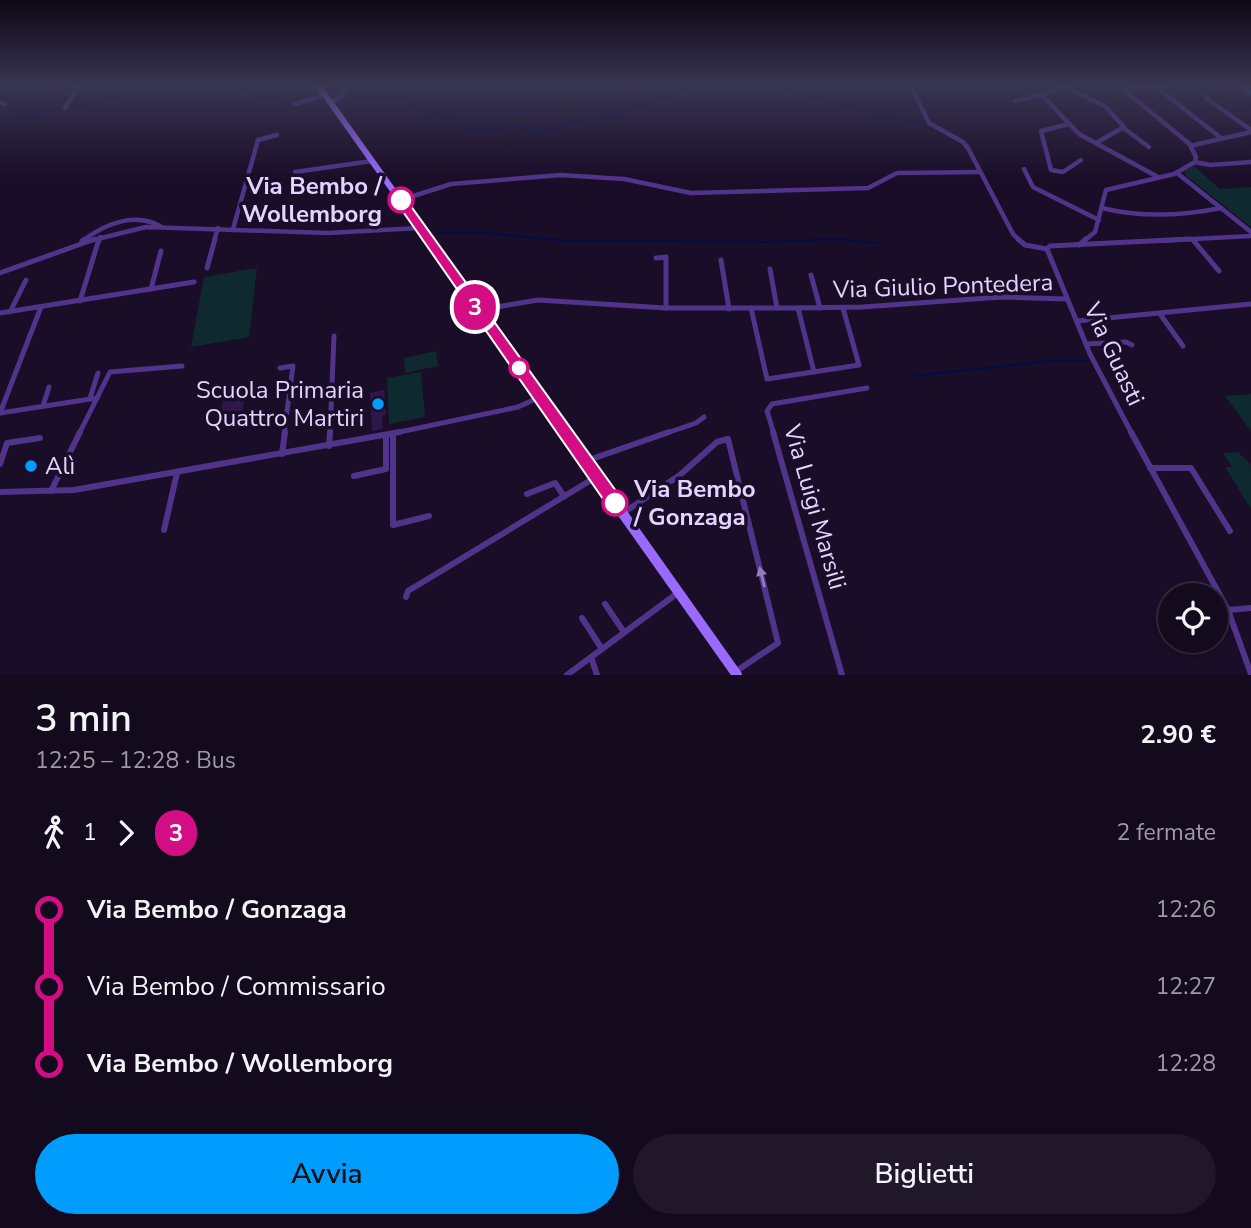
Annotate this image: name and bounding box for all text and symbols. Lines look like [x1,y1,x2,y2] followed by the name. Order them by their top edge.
[242,170,382,230] place label: Via Bembo / Wollemborg
[388,187,414,213] marker: Via Bembo / Wollemborg
[831,266,1054,306] street label: Via Giulio Pontedera
[452,284,498,330] line badge: 3
[468,291,482,323] text: 3
[1076,296,1152,411] street label: Via Guasti
[509,358,529,378] unlabelled marker
[196,374,364,434] place label: Scuola Primaria Quattro Martiri
[370,396,386,412] marker: Scuola Primaria Quattro Martiri
[776,420,854,593] street label: Via Luigi Marsili
[45,450,75,482] place label: Alì
[23,458,39,474] marker: Alì
[633,473,756,533] place label: Via Bembo / Gonzaga
[602,490,628,516] marker: Via Bembo / Gonzaga
[756,566,767,588] one-way arrow
[1158,583,1228,653] map controls
[1158,583,1228,653] button: locate
[35,693,132,744] text: 3 min
[1140,717,1216,752] text: 2.90 €
[35,745,236,776] text: 12:25 – 12:28 · Bus
[35,814,73,852] icon: walk
[107,814,145,852] icon: forward
[83,817,97,848] text: 1
[169,817,183,849] text: 3
[1116,817,1216,848] text: 2 fermate
[87,892,347,927] text: Via Bembo / Gonzaga
[1156,894,1216,925] text: 12:26
[87,969,386,1004] text: Via Bembo / Commissario
[1156,971,1216,1002] text: 12:27
[87,1046,393,1081] text: Via Bembo / Wollemborg
[1156,1048,1216,1079] text: 12:28
[35,1134,619,1214] button: Avvia
[633,1134,1216,1214] button: Biglietti

